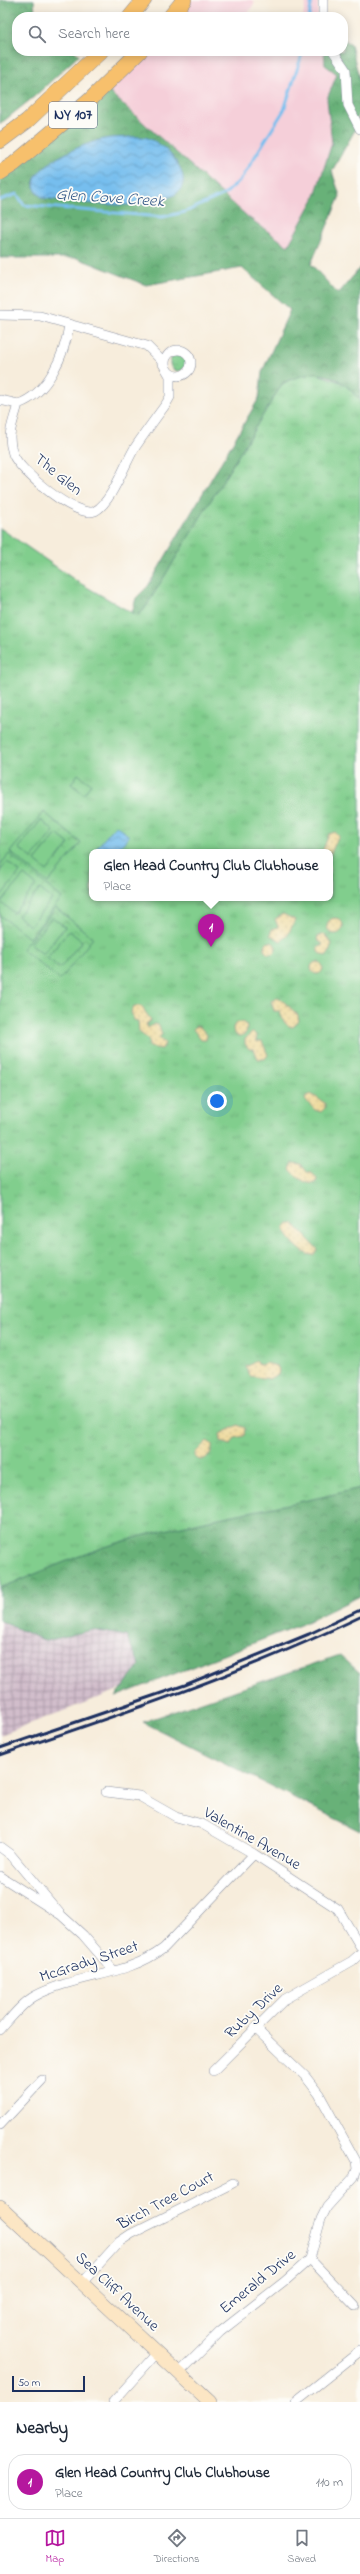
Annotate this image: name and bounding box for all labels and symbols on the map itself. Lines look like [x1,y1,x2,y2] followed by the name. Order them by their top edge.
[49,102,97,128] road number: NY 107
[55,182,166,214] water label: Glen Cove Creek
[29,448,87,502] street label: The Glen
[198,914,224,947] pin: 1
[207,1091,227,1111] your location
[198,1801,306,1877] street label: Valentine Avenue
[36,1935,142,1989] street label: McGrady Street
[219,1977,289,2045] street label: Ruby Drive
[113,2165,219,2237] street label: Birch Tree Court
[215,2243,302,2320] street label: Emerald Drive
[69,2246,165,2338] street label: Sea Cliff Avenue
[12,2374,85,2393] scale bar

